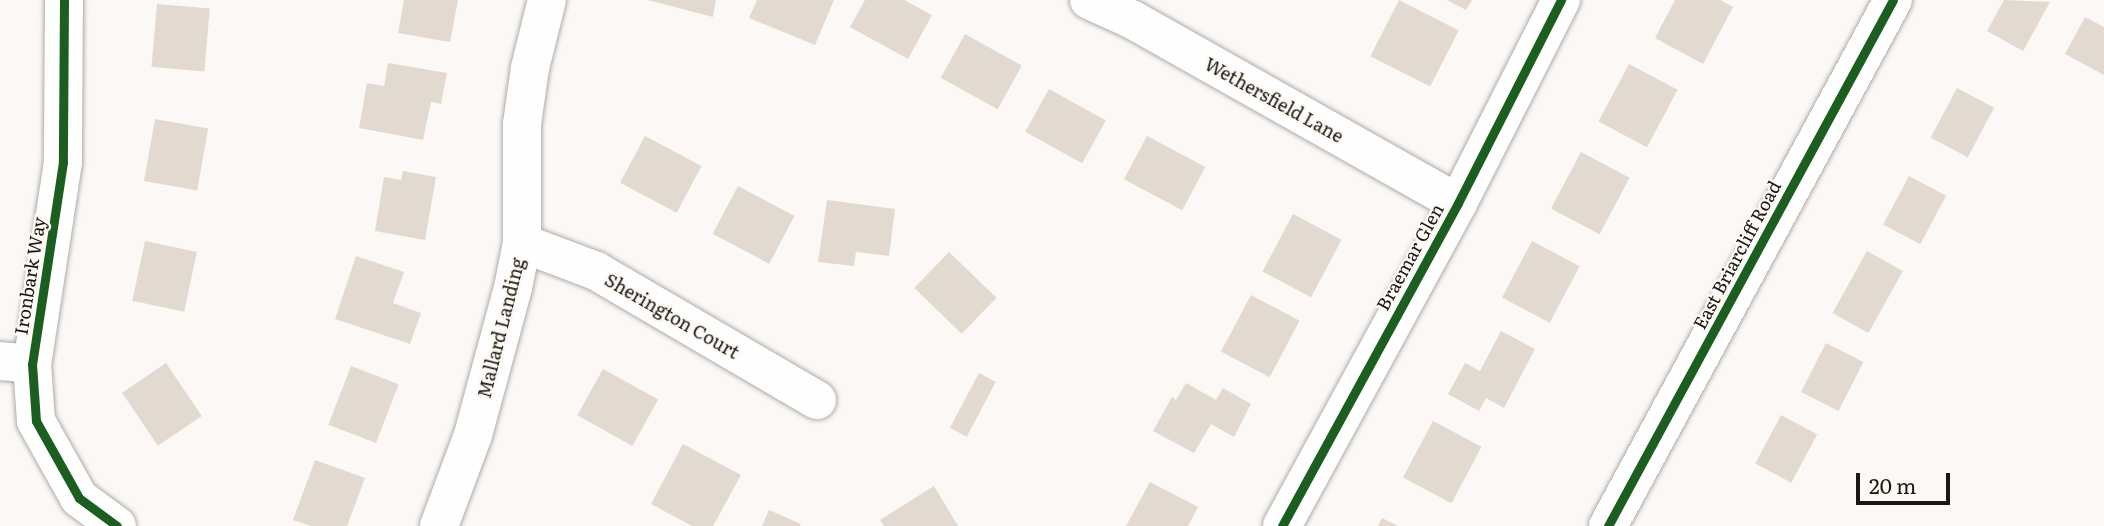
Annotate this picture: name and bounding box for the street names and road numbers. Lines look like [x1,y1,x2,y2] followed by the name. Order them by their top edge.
[1201,53,1347,147] street label: Wethersfield Lane
[1689,177,1785,333] street label: East Briarcliff Road
[1372,200,1448,314] street label: Braemar Glen
[10,216,50,336] street label: Ironbark Way
[473,256,529,400] street label: Mallard Landing
[601,269,743,363] street label: Sherington Court

